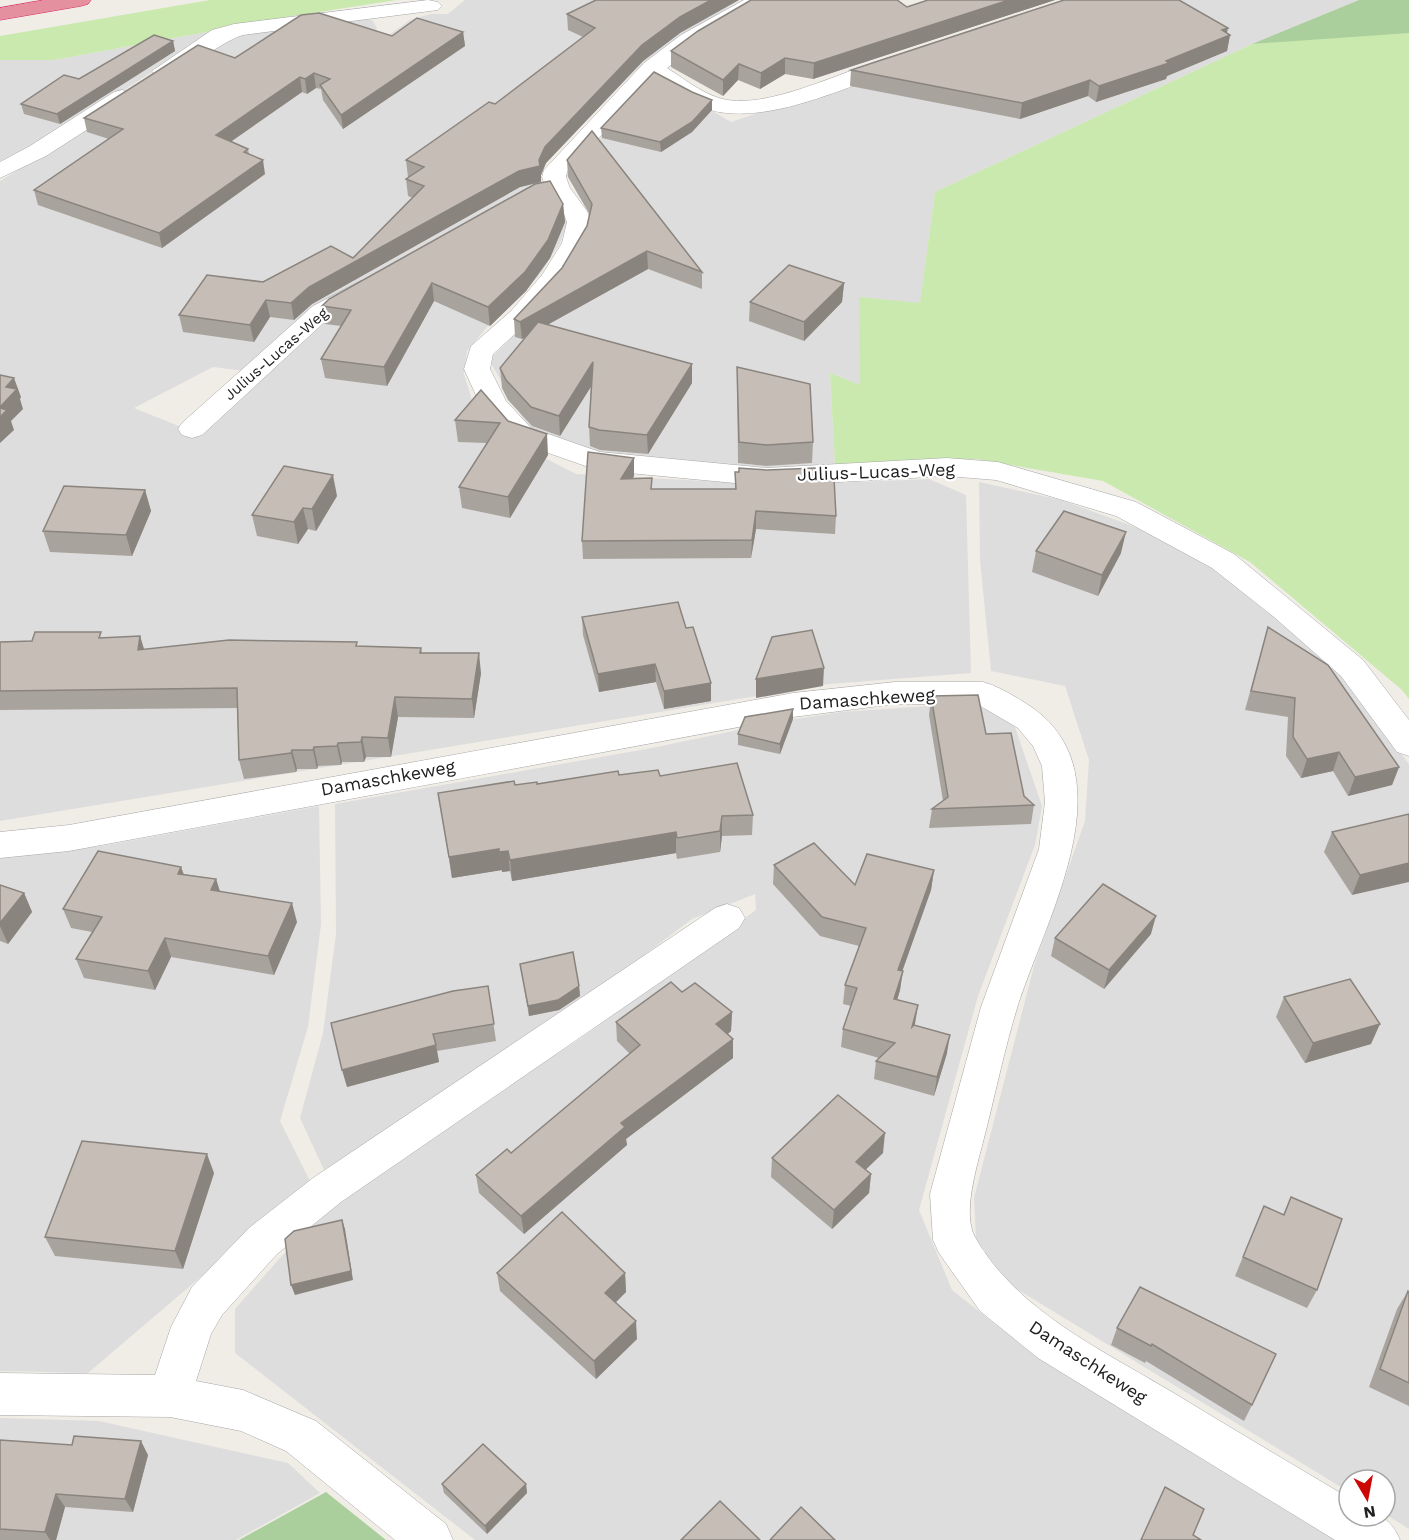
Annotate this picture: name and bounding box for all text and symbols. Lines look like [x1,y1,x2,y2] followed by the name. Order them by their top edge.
[220,304,332,404] street label: Julius-Lucas-Weg
[797,458,956,485] street label: Julius-Lucas-Weg
[798,683,936,714] street label: Damaschkeweg
[319,755,457,800] street label: Damaschkeweg
[1026,1316,1151,1408] street label: Damaschkeweg
[1337,1468,1397,1528] north arrow
[1362,1502,1377,1523] text: N

